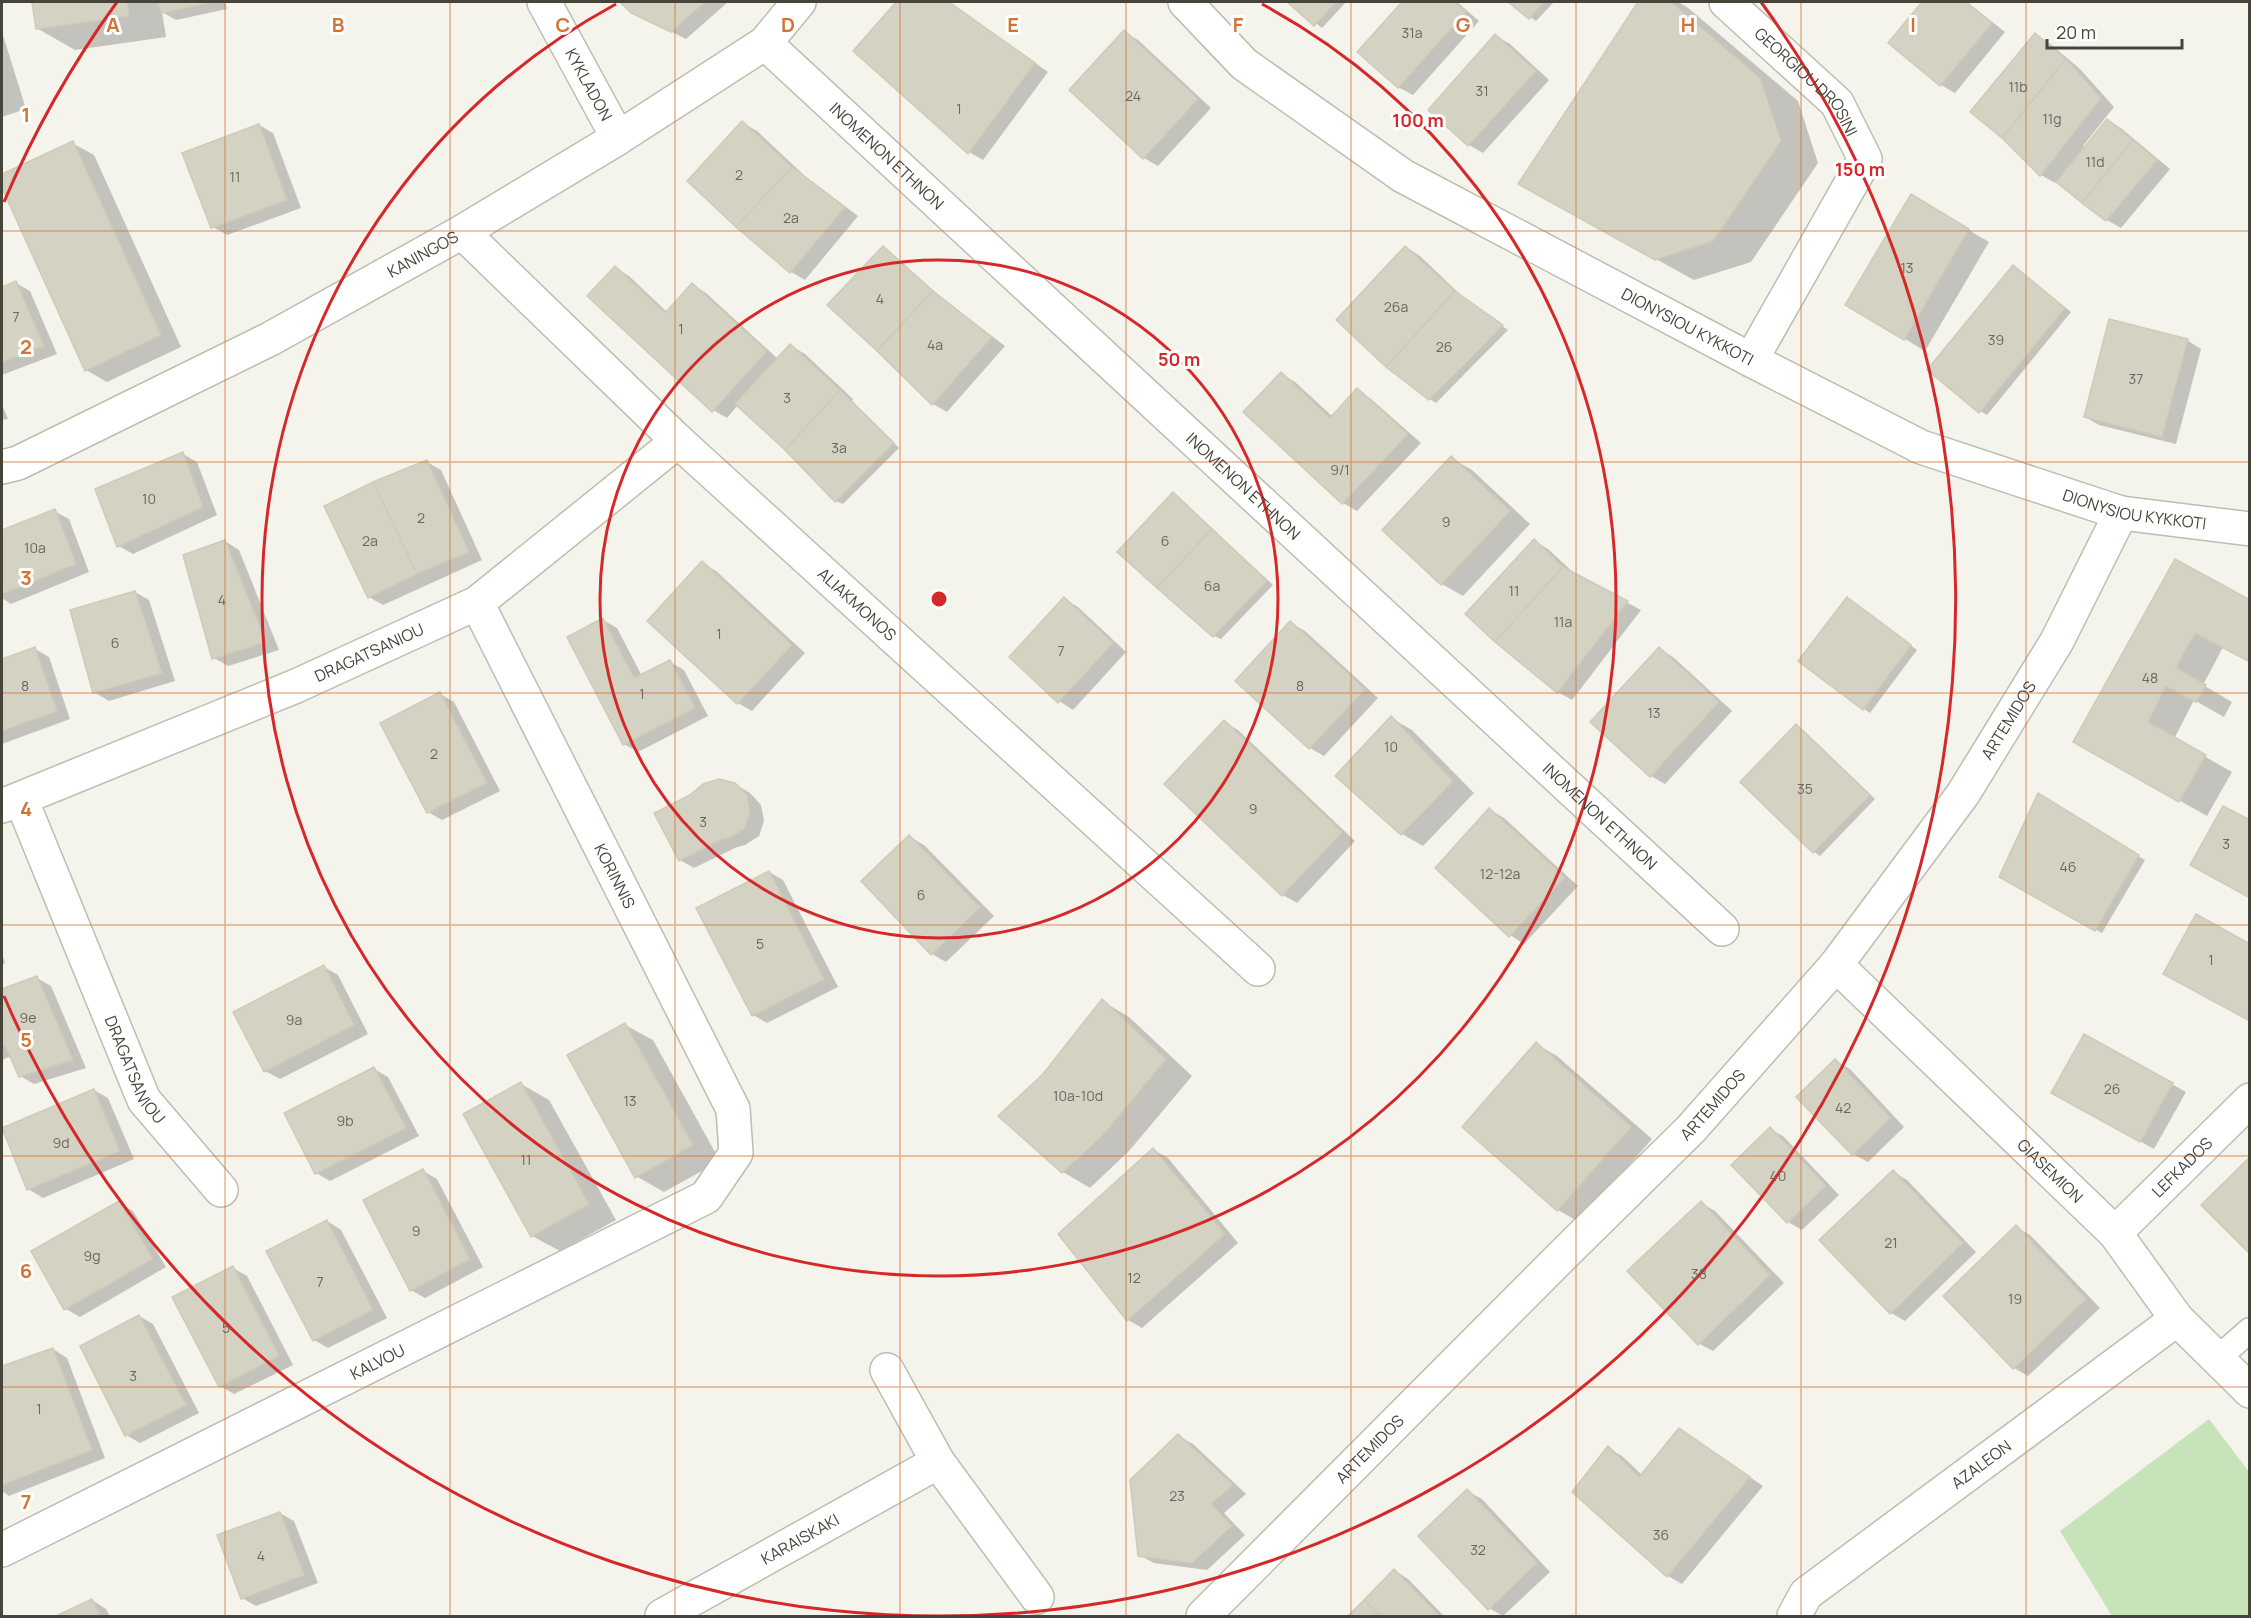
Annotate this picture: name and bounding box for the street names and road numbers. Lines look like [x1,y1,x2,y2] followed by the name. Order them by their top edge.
[1750,22,1863,140] street label: GEORGIOU DROSINI
[560,44,618,125] street label: KYKLADON
[825,97,949,214] street label: INOMENON ETHNON
[383,225,462,283] street label: KANINGOS
[1618,283,1758,370] street label: DIONYSIOU KYKKOTI
[1181,427,1305,545] street label: INOMENON ETHNON
[2060,484,2208,534] street label: DIONYSIOU KYKKOTI
[813,563,901,646] street label: ALIAKMONOS
[311,618,427,687] street label: DRAGATSANIOU
[1976,677,2041,764] street label: ARTEMIDOS
[1538,758,1662,875] street label: INOMENON ETHNON
[589,840,641,912] street label: KORINNIS
[100,1012,170,1128] street label: DRAGATSANIOU
[1675,1064,1750,1145] street label: ARTEMIDOS
[2147,1132,2217,1202] street label: LEFKADOS
[2012,1134,2088,1208] street label: GIASEMION
[346,1339,409,1385] street label: KALVOU
[1331,1410,1409,1488] street label: ARTEMIDOS
[1947,1435,2016,1494] street label: AZALEON
[757,1508,843,1570] street label: KARAISKAKI

